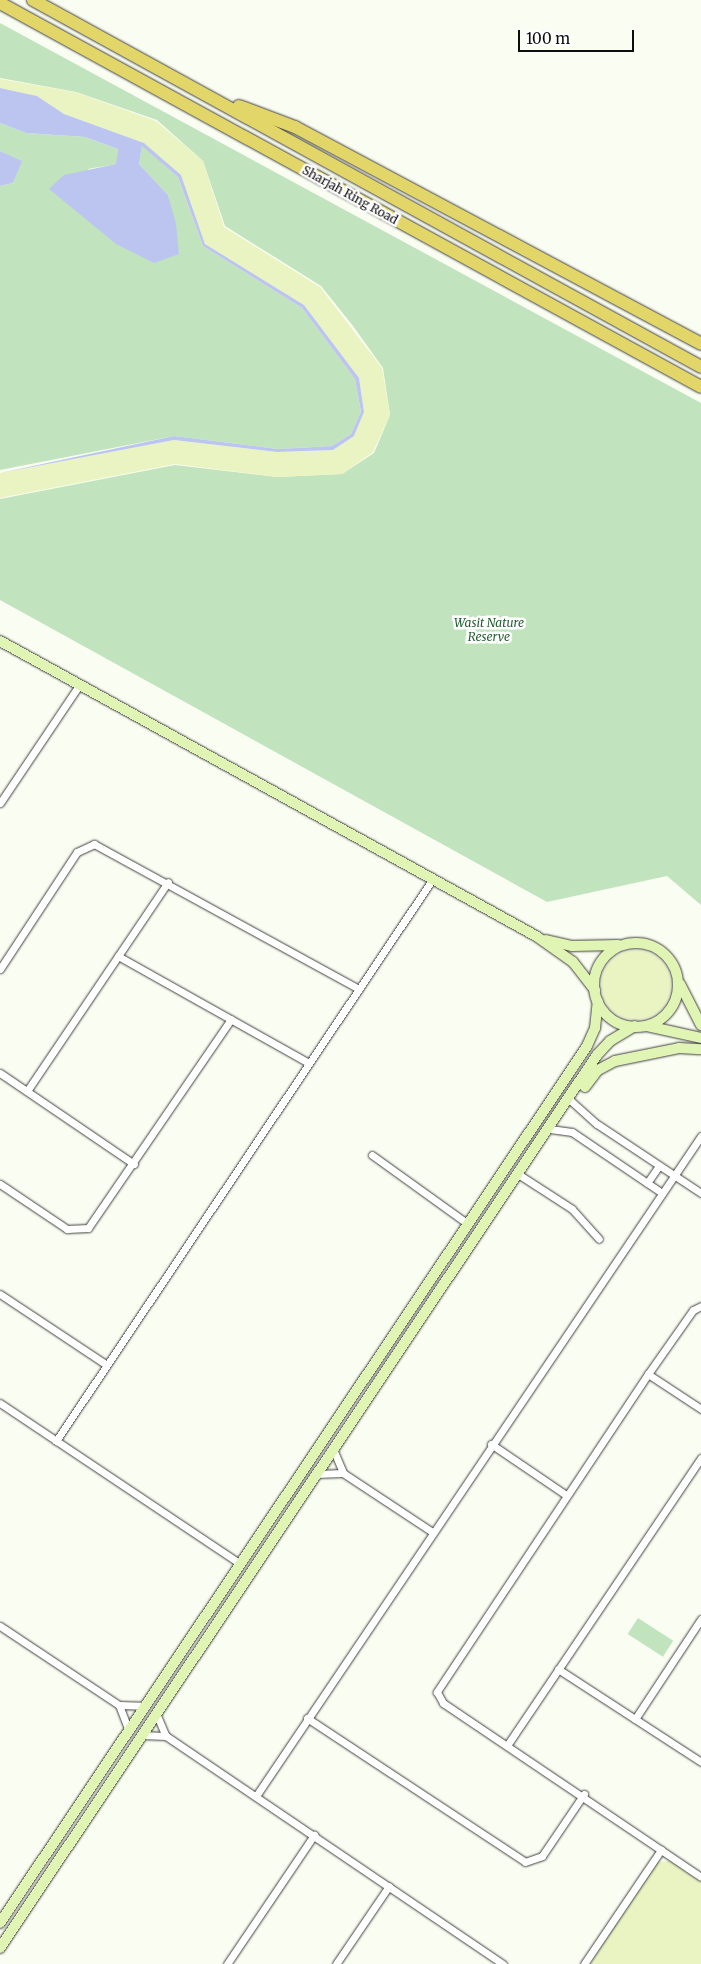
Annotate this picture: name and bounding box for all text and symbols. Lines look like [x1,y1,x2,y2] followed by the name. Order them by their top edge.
[521,20,637,52] scale bar
[526,29,570,48] text: 100 m
[300,163,400,227] street label: Sharjah Ring Road
[454,616,524,644] park label: Wasit Nature Reserve

